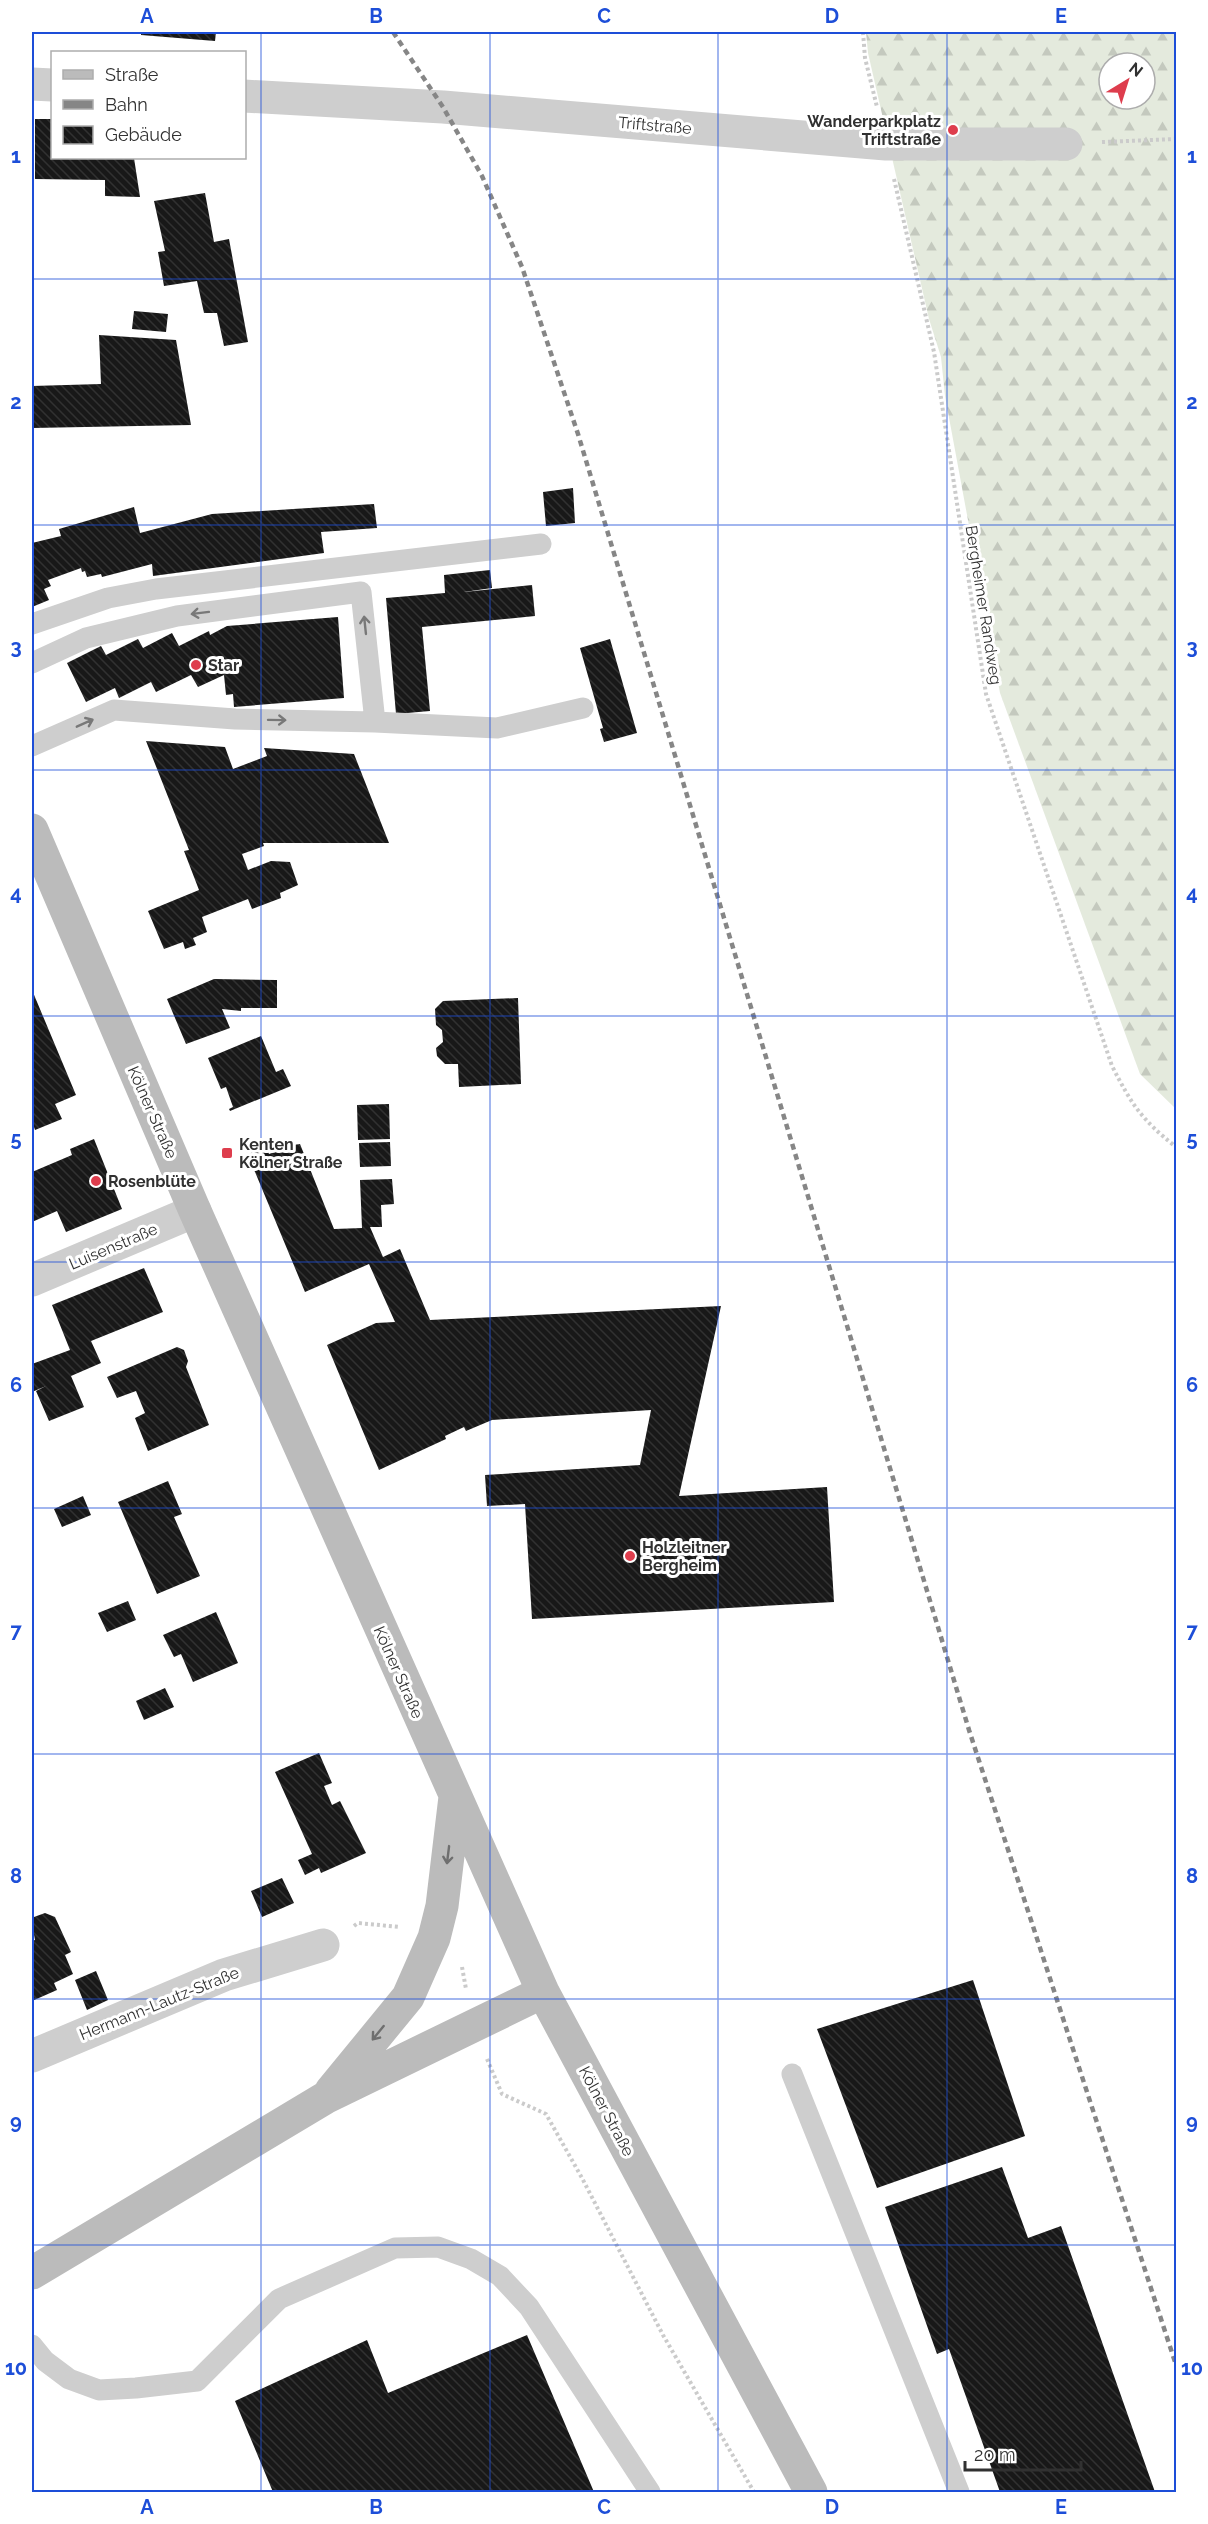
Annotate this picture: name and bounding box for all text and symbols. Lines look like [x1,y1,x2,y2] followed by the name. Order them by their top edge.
[140,4,154,28] text: A
[369,4,383,28] text: B
[597,4,611,28] text: C
[825,4,839,28] text: D
[1055,4,1067,28] text: E
[51,51,246,159] legend
[1097,51,1157,111] north arrow
[1125,58,1147,81] text: N
[105,64,159,85] text: Straße
[105,94,148,115] text: Bahn
[807,112,941,149] place label: Wanderparkplatz Triftstraße
[617,113,692,138] street label: Triftstraße
[946,123,960,137] marker: Wanderparkplatz Triftstraße
[105,124,182,145] text: Gebäude
[11,144,21,168] text: 1
[1187,144,1197,168] text: 1
[10,390,22,414] text: 2
[1186,390,1198,414] text: 2
[962,524,1006,686] street label: Bergheimer Randweg
[191,607,211,618] one-way arrow
[359,616,370,636] one-way arrow
[10,635,22,659] text: 3
[1186,635,1198,659] text: 3
[208,656,239,675] place label: Star
[189,658,203,672] marker: Star
[267,714,287,726] one-way arrow
[75,717,94,728] one-way arrow
[10,881,22,905] text: 4
[1186,881,1198,905] text: 4
[124,1063,181,1161] street label: Kölner Straße
[10,1127,22,1151] text: 5
[1186,1127,1198,1151] text: 5
[239,1135,343,1172] place label: Kenten Kölner Straße
[220,1146,234,1160] marker: Kenten Kölner Straße
[108,1172,196,1191] place label: Rosenblüte
[89,1174,103,1188] marker: Rosenblüte
[66,1219,160,1274] street label: Luisenstraße
[10,1373,22,1397] text: 6
[1186,1373,1198,1397] text: 6
[642,1538,727,1575] place label: Holzleitner Bergheim
[623,1549,637,1563] marker: Holzleitner Bergheim
[10,1619,22,1643] text: 7
[1186,1619,1198,1643] text: 7
[370,1623,427,1721] street label: Kölner Straße
[442,1845,453,1864] one-way arrow
[10,1864,22,1888] text: 8
[1186,1864,1198,1888] text: 8
[77,1963,242,2044] street label: Hermann-Lautz-Straße
[372,2025,385,2041] one-way arrow
[575,2063,638,2159] street label: Kölner Straße
[10,2110,22,2134] text: 9
[1186,2110,1198,2134] text: 9
[5,2356,27,2380] text: 10
[1181,2356,1203,2380] text: 10
[965,2434,1080,2472] scale bar
[974,2444,1016,2465] text: 20 m
[140,2495,154,2519] text: A
[369,2495,383,2519] text: B
[597,2495,611,2519] text: C
[825,2495,839,2519] text: D
[1055,2495,1067,2519] text: E

